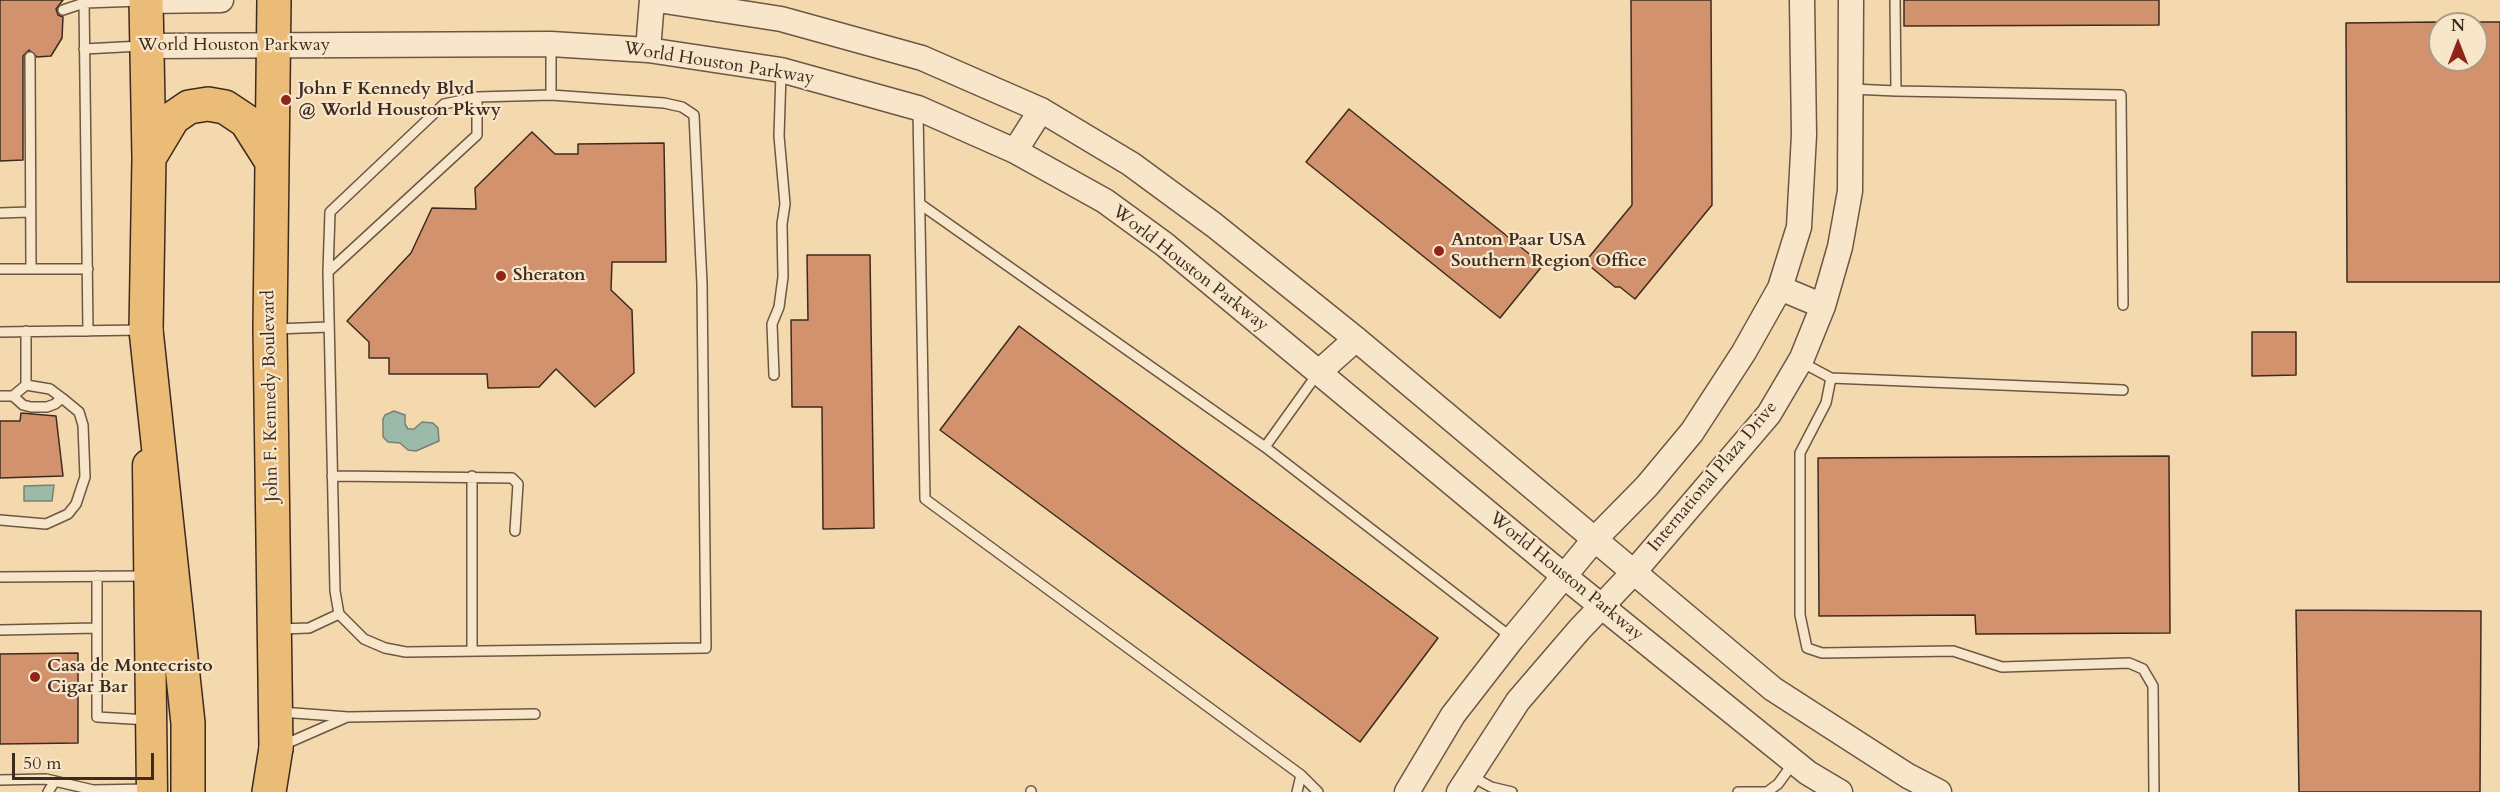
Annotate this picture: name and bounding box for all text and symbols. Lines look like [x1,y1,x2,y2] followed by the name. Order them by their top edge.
[2428,12,2488,72] north arrow
[2451,15,2465,37] text: N
[138,35,330,57] street label: World Houston Parkway
[622,38,816,90] street label: World Houston Parkway
[298,79,501,122] place label: John F Kennedy Blvd @ World Houston Pkwy
[279,93,293,107] marker: John F Kennedy Blvd @ World Houston Pkwy
[1107,201,1273,337] street label: World Houston Parkway
[1451,230,1647,272] place label: Anton Paar USA Southern Region Office
[1432,244,1446,258] marker: Anton Paar USA Southern Region Office
[513,265,586,287] place label: Sheraton
[494,269,508,283] marker: Sheraton
[258,290,284,502] street label: John F. Kennedy Boulevard
[1644,397,1782,557] street label: International Plaza Drive
[1484,508,1648,646] street label: World Houston Parkway
[47,656,213,698] place label: Casa de Montecristo Cigar Bar
[28,670,42,684] marker: Casa de Montecristo Cigar Bar
[15,741,158,779] scale bar
[23,751,62,776] text: 50 m

